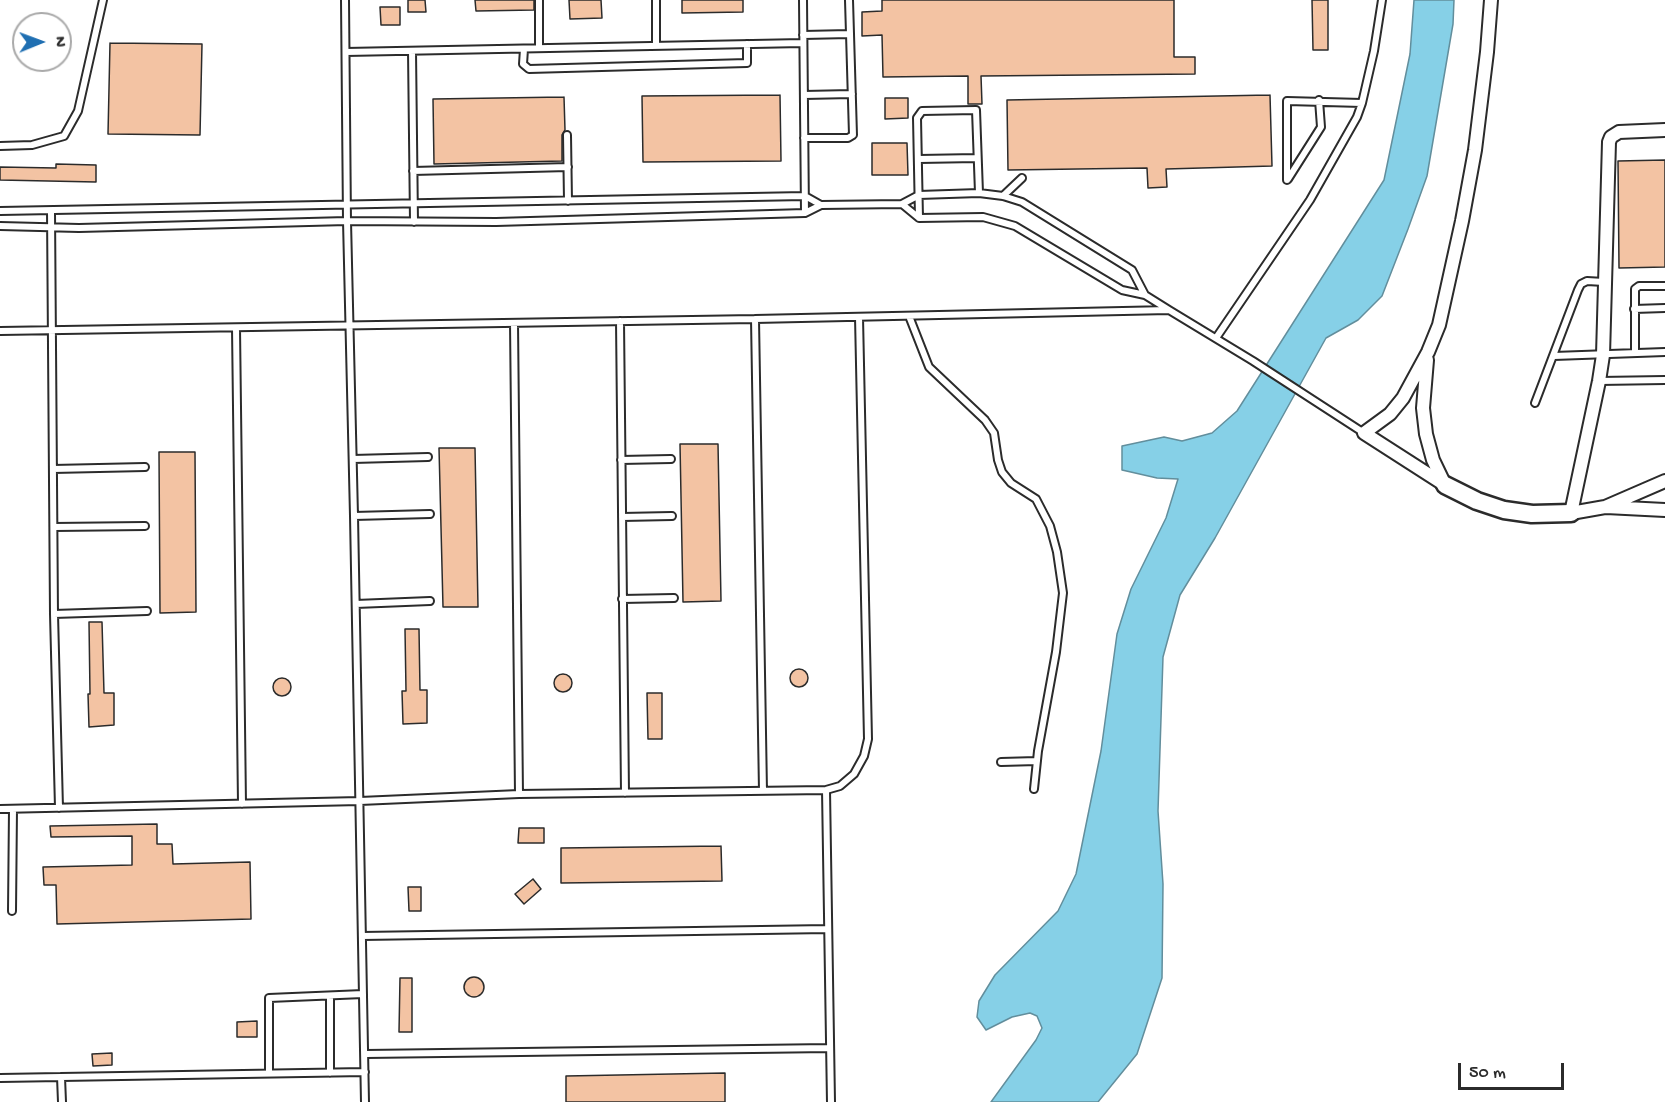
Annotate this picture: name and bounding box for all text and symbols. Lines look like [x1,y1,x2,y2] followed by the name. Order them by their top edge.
[12,12,72,72] north arrow
[49,36,68,47] text: N
[1461,1051,1568,1089] scale bar
[1469,1063,1506,1084] text: 50 m

